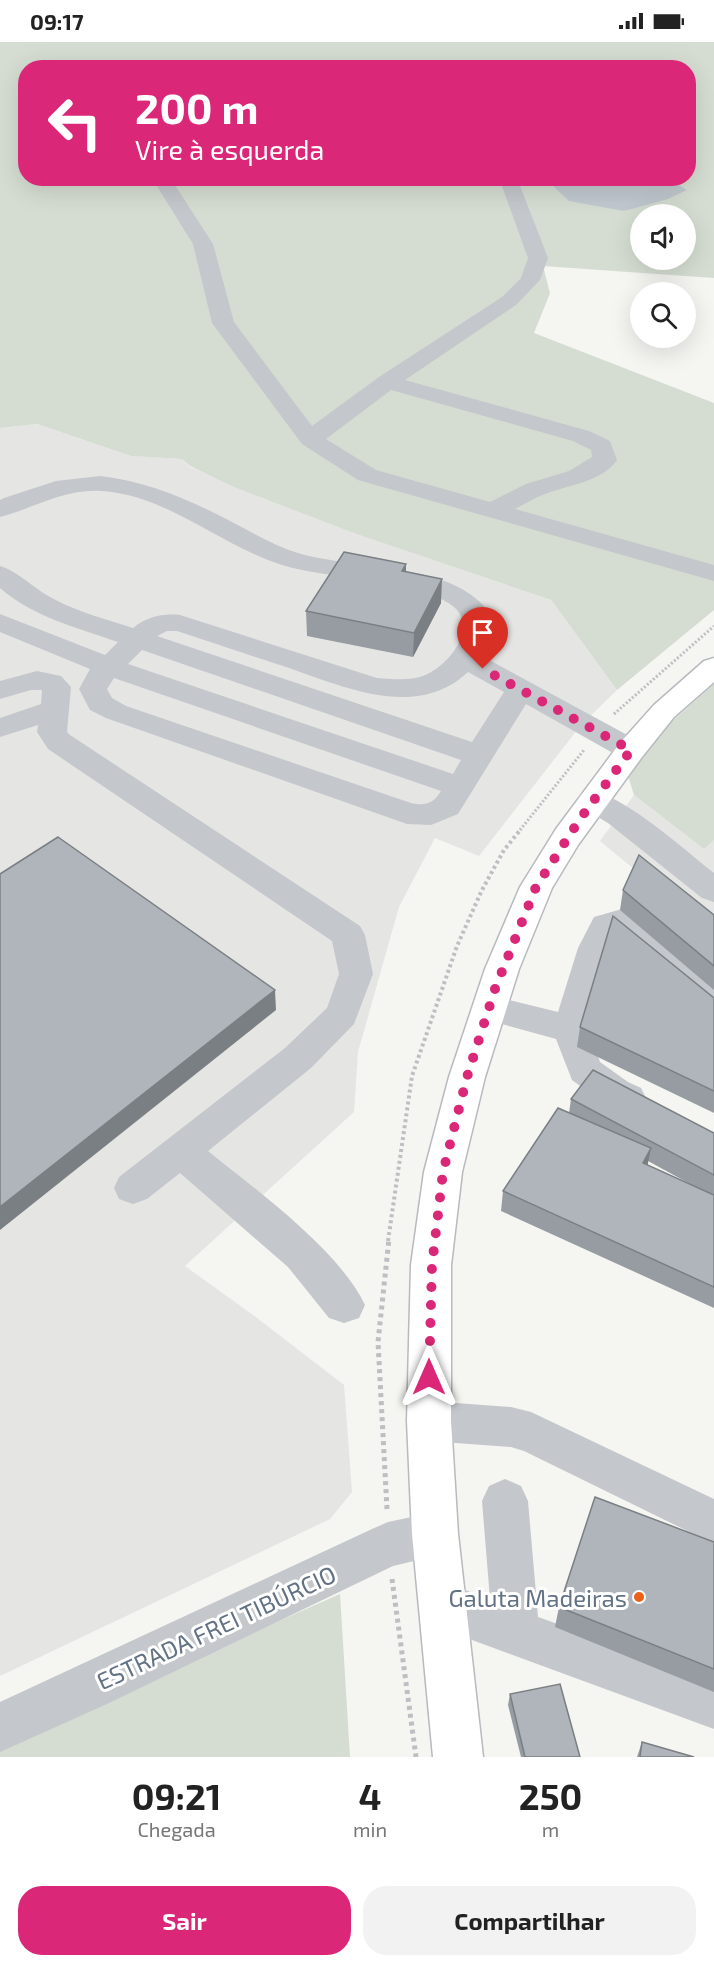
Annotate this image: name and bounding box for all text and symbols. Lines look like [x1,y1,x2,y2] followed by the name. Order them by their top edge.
[30,8,84,34] text: 09:17
[135,82,258,132] text: 200 m
[36,84,114,162] icon: left
[135,133,324,165] text: Vire à esquerda
[630,204,696,348] map controls
[630,204,696,270] button: sound
[630,282,696,348] button: search
[457,607,508,669] pin
[466,616,499,649] icon: arrive
[397,1345,461,1409] position arrow
[92,1559,340,1695] street label: ESTRADA FREI TIBÚRCIO
[448,1583,627,1612] place label: Galuta Madeiras
[632,1590,646,1604] marker: Galuta Madeiras
[132,1774,221,1817] text: 09:21
[359,1774,382,1817] text: 4
[519,1774,582,1817] text: 250
[137,1817,216,1841] text: Chegada
[353,1817,387,1841] text: min
[542,1817,559,1841] text: m
[18,1886,351,1955] button: Sair
[363,1886,696,1955] button: Compartilhar

